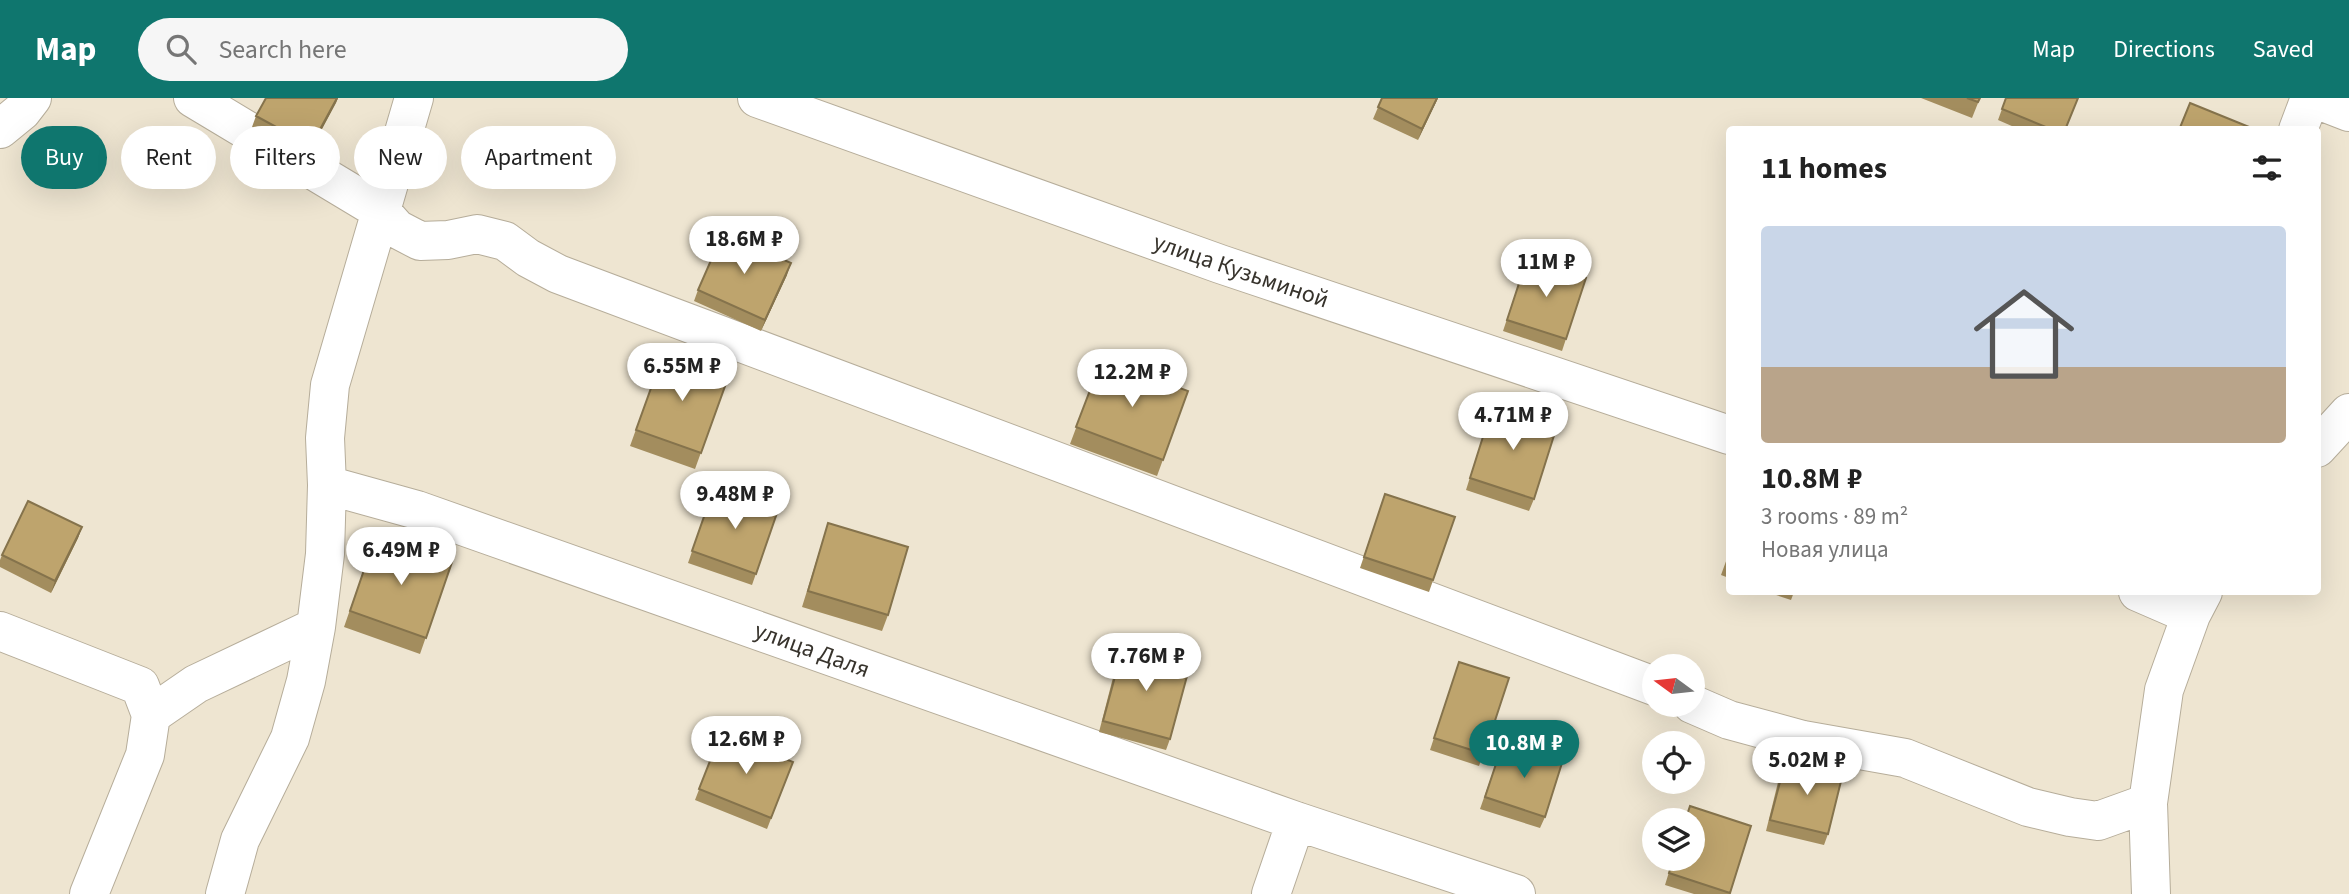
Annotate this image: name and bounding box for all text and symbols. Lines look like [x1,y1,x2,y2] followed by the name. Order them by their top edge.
[138,18,628,81] search box
[35,26,96,73] text: Map
[162,30,200,68] icon: search
[218,31,347,68] text: Search here
[2032,32,2075,67] text: Map
[2113,32,2215,67] text: Directions
[2253,32,2314,67] text: Saved
[21,126,107,189] chip: Buy
[121,126,216,189] chip: Rent
[230,126,340,189] chip: Filters
[354,126,447,189] chip: New
[461,126,616,189] chip: Apartment
[1761,147,1887,190] text: 11 homes
[2248,149,2286,187] icon: filters
[679,216,809,276] pin: 18.6M ₽
[705,222,783,255] text: 18.6M ₽
[1148,225,1334,317] street label: улица Кузьминой
[1497,240,1595,299] pin: 11M ₽
[1517,245,1575,278] text: 11M ₽
[1961,271,2087,397] icon: home
[617,344,747,403] pin: 6.55M ₽
[643,349,721,382] text: 6.55M ₽
[1067,350,1197,409] pin: 12.2M ₽
[1093,355,1171,388] text: 12.2M ₽
[1448,392,1578,452] pin: 4.71M ₽
[1474,398,1552,431] text: 4.71M ₽
[1761,457,1862,500] text: 10.8M ₽
[670,472,800,531] pin: 9.48M ₽
[696,477,774,510] text: 9.48M ₽
[1761,500,1908,533] text: 3 rooms · 89 m²
[336,528,466,587] pin: 6.49M ₽
[362,533,440,566] text: 6.49M ₽
[1761,533,1888,566] text: Новая улица
[749,613,875,687] street label: улица Даля
[1081,634,1211,693] pin: 7.76M ₽
[1107,639,1185,672] text: 7.76M ₽
[1642,654,1704,718] north arrow
[1642,654,1705,871] map controls
[681,716,811,776] pin: 12.6M ₽
[1459,720,1589,780] pin: 10.8M ₽
[707,722,785,755] text: 12.6M ₽
[1485,726,1563,759] text: 10.8M ₽
[1642,731,1705,794] button: locate
[1742,738,1872,797] pin: 5.02M ₽
[1768,743,1846,776] text: 5.02M ₽
[1642,808,1705,871] button: layers

